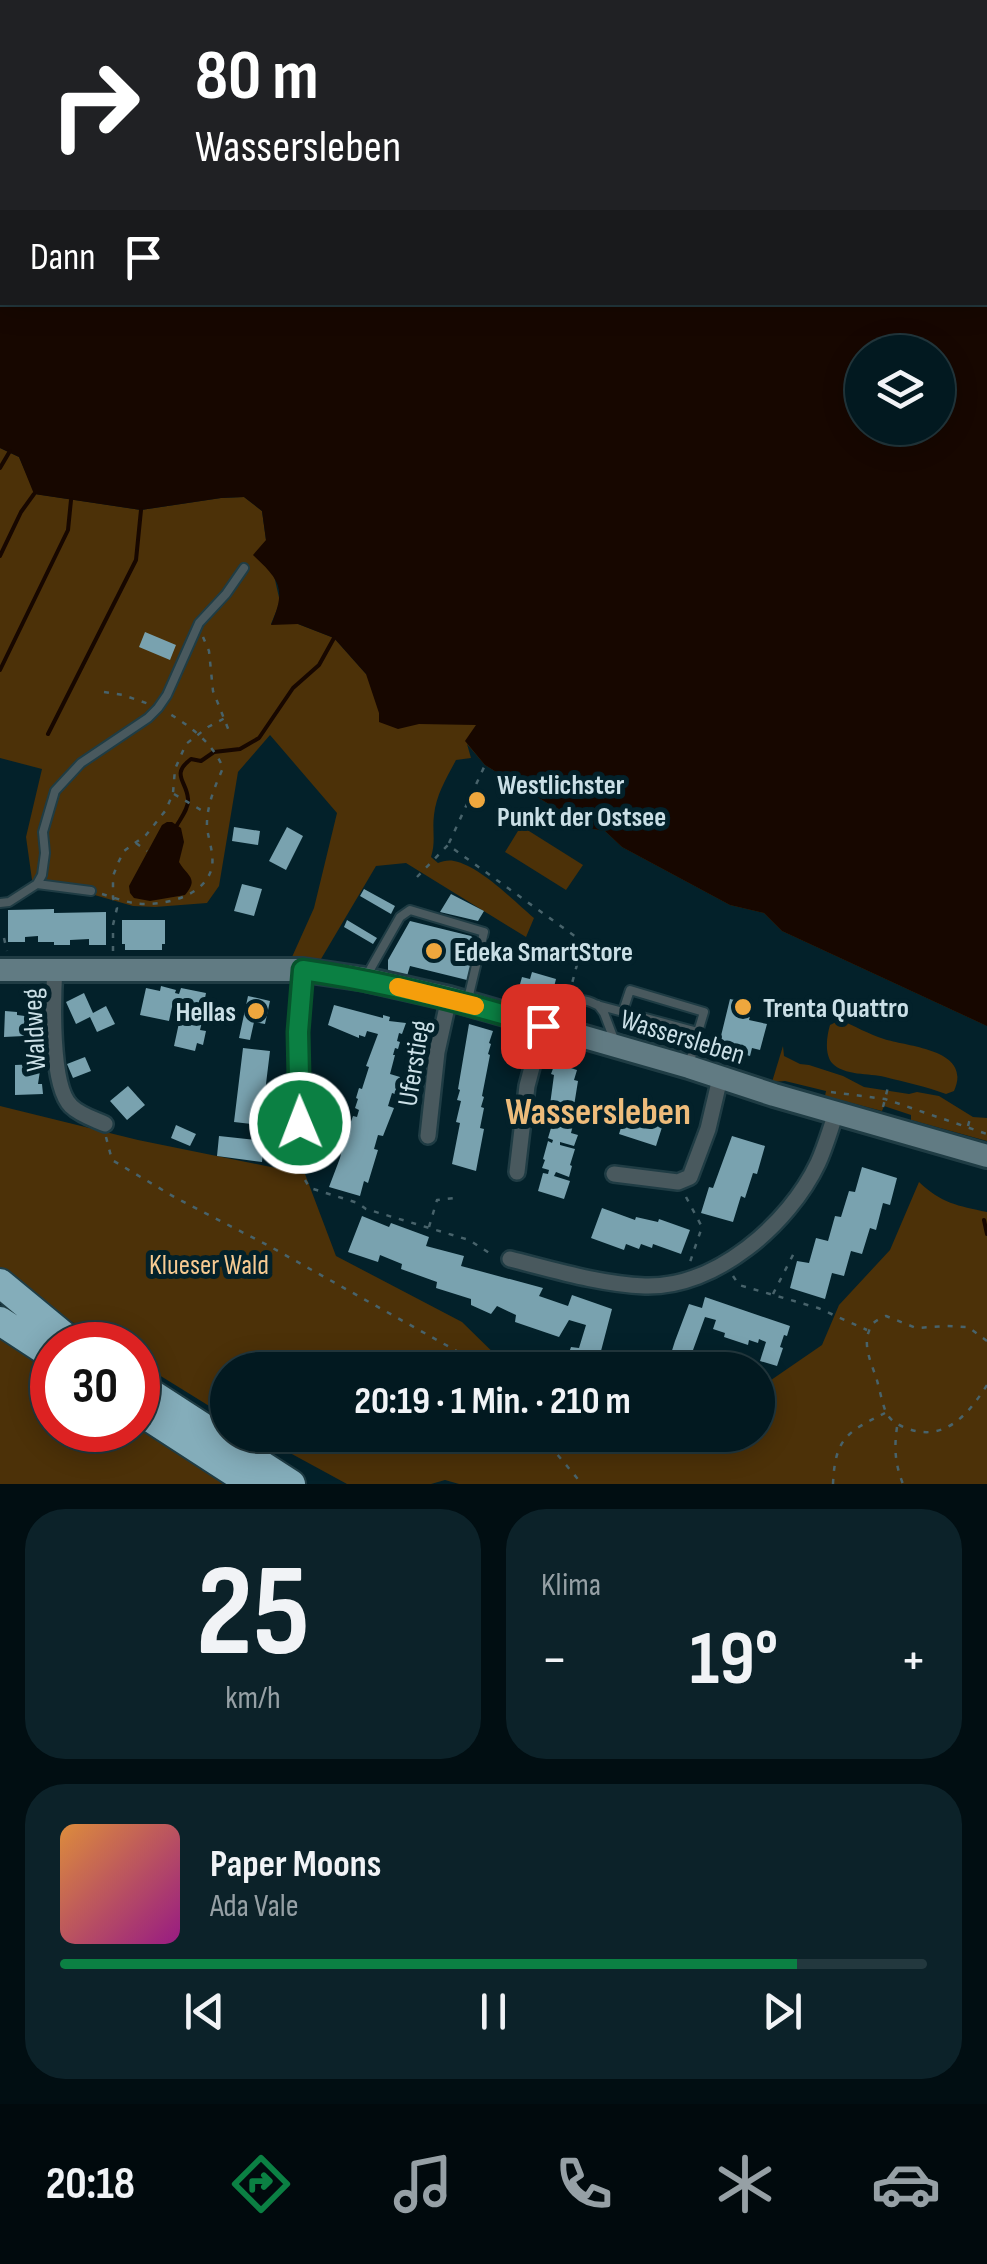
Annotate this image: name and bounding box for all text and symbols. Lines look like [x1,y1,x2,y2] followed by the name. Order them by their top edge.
[195,35,319,119] text: 80 m
[30,40,160,170] icon: right
[195,120,401,175] text: Wassersleben
[116,230,171,285] icon: arrive
[30,235,96,280] text: Dann
[845,335,955,445] map controls
[845,335,955,445] button: layers
[497,769,666,834] place label: Westlichster Punkt der Ostsee
[466,789,488,811] marker: Westlichster Punkt der Ostsee
[454,936,633,969] place label: Edeka SmartStore
[423,940,445,962] marker: Edeka SmartStore
[501,984,586,1069] pin
[16,988,53,1072] street label: Waldweg
[763,992,909,1025] place label: Trenta Quattro
[176,996,236,1029] place label: Hellas
[732,996,754,1018] marker: Trenta Quattro
[516,999,571,1054] icon: arrive
[245,1000,267,1022] marker: Hellas
[616,1003,749,1072] street label: Wassersleben
[391,1018,438,1109] street label: Uferstieg
[248,1071,352,1175] position arrow
[505,1090,691,1135] district label: Wassersleben
[149,1249,269,1282] park label: Klueser Wald
[30,1322,160,1452] speed limit sign: 30
[354,1379,631,1424] text: 20:19 · 1 Min. · 210 m
[196,1536,310,1692] text: 25
[541,1566,601,1605] text: Klima
[690,1615,778,1706] text: 19°
[541,1627,568,1694] text: −
[900,1627,927,1694] text: +
[225,1679,281,1718] text: km/h
[210,1842,381,1887] text: Paper Moons
[210,1887,299,1926] text: Ada Vale
[177,1984,232,2039] icon: previous
[466,1984,521,2039] icon: pause
[755,1984,810,2039] icon: next
[226,2149,296,2219] icon: directions
[388,2149,458,2219] icon: music
[549,2149,619,2219] icon: phone
[710,2149,780,2219] icon: climate
[871,2149,941,2219] icon: car
[46,2157,135,2212] text: 20:18

